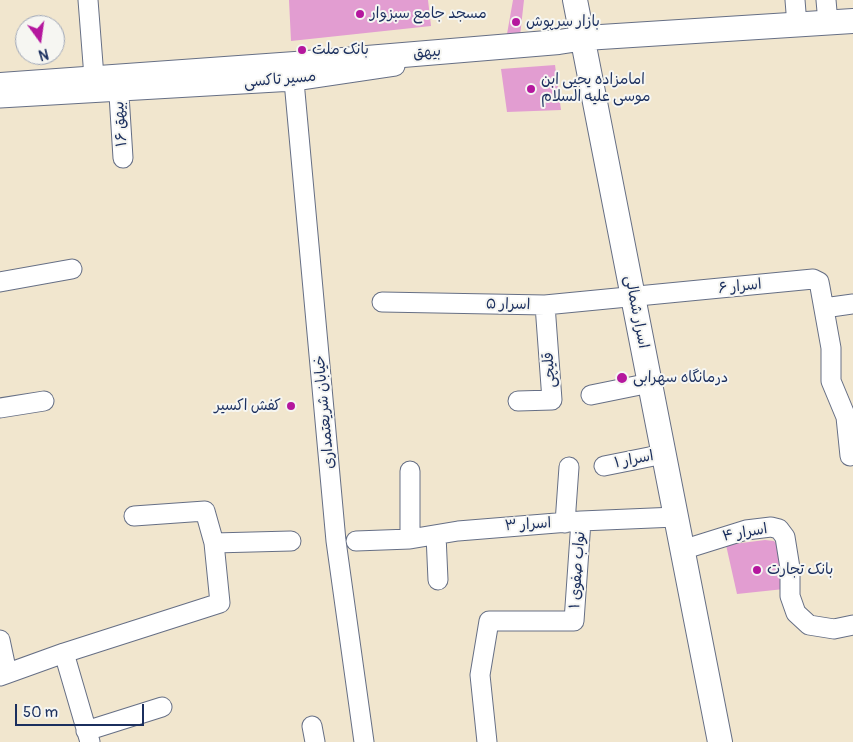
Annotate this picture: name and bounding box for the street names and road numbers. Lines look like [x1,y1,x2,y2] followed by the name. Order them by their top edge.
[412,43,442,63] street label: بیهق
[243,68,317,92] street label: مسیر تاکسی
[110,101,132,147] street label: بیهق ۱۶
[620,274,652,350] street label: اسرار شمالی
[718,276,762,298] street label: اسرار ۶
[486,296,530,314] street label: اسرار ۵
[540,352,560,388] street label: قلیچی
[311,354,339,470] street label: خیابان شریعتمداری
[613,447,655,473] street label: اسرار ۱
[504,514,552,536] street label: اسرار ۳
[721,520,769,546] street label: اسرار ۴
[566,531,590,609] street label: نواب صفوی ۱

